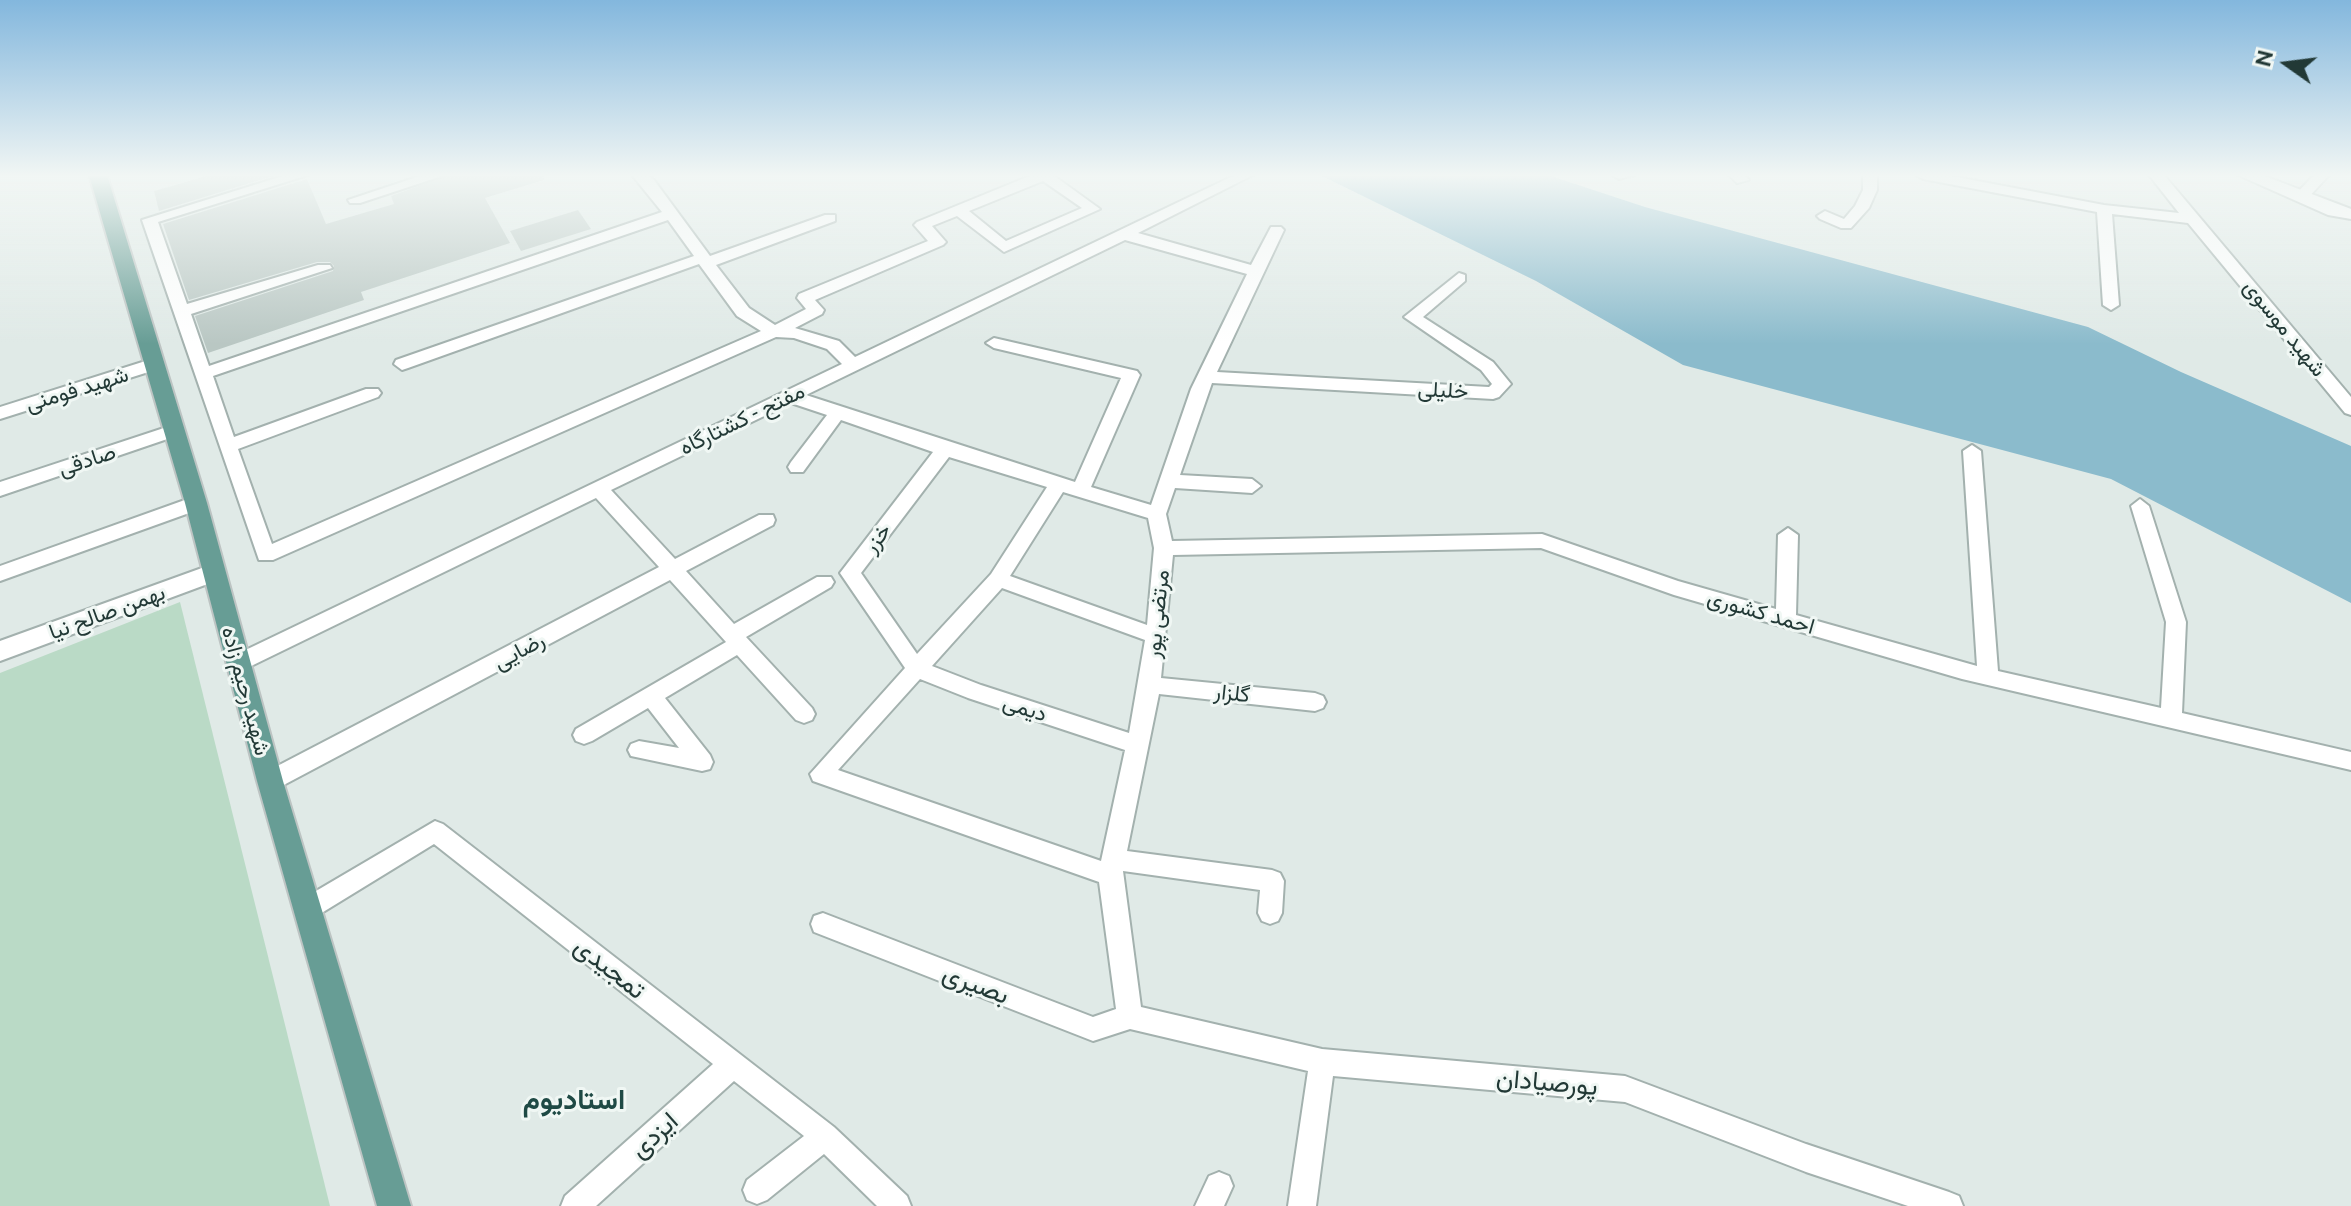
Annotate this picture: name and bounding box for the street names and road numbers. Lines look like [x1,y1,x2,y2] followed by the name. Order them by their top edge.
[2238,274,2332,382] street label: شهید موسوی
[22,361,132,417] street label: شهید فومنی
[1417,375,1469,405] street label: خلیلی
[675,377,809,461] street label: مفتح - کشتارگاه
[55,438,119,482] street label: صادقی
[857,518,897,558] street label: خزر
[1139,568,1175,660] street label: مرتضی پور
[45,579,169,645] street label: بهمن صالح نیا
[1704,584,1818,640] street label: احمد کشوری
[216,624,276,758] street label: شهید رحیم زاده
[489,627,549,675] street label: رضایی
[1213,678,1251,708] street label: گلزار
[1000,689,1050,727] street label: دیمی
[568,930,652,1006] street label: تمجیدی
[938,957,1014,1011] street label: بصیری
[1495,1062,1599,1102] street label: پورصیادان
[624,1105,684,1165] street label: ایزدی

